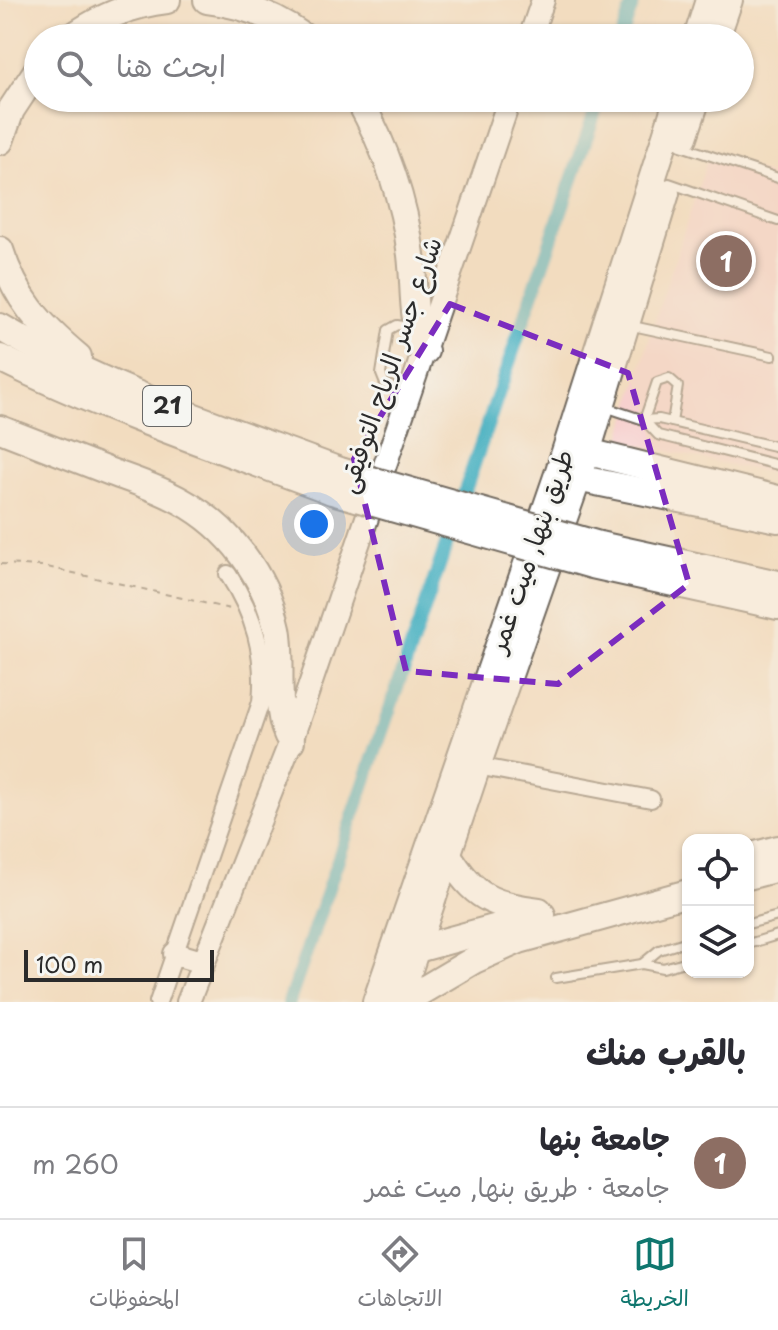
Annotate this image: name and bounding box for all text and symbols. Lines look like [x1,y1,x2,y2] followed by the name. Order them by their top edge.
[24,24,754,112] search box
[116,42,226,87] text: ابحث هنا
[52,46,96,90] icon: search
[326,231,451,498] street label: شارع جسر الرياح التوفيقى
[700,231,752,291] pin: 1
[143,386,191,426] road number: 21
[476,444,583,659] street label: طريق بنها, ميت غمر
[294,504,334,544] your location
[682,834,754,978] map controls
[682,834,754,906] button: locate
[682,906,754,978] button: layers
[24,946,214,982] scale bar
[36,947,103,980] text: 100 m
[586,1025,746,1077] text: بالقرب منك
[539,1115,670,1160] text: جامعة بنها
[32,1144,119,1183] text: 260 m
[714,1144,726,1183] text: 1
[365,1167,670,1206] text: جامعة · طريق بنها, ميت غمر
[89,1232,180,1318] tab: المحفوظات
[357,1232,442,1318] tab: الاتجاهات
[620,1232,689,1318] tab: الخريطة

